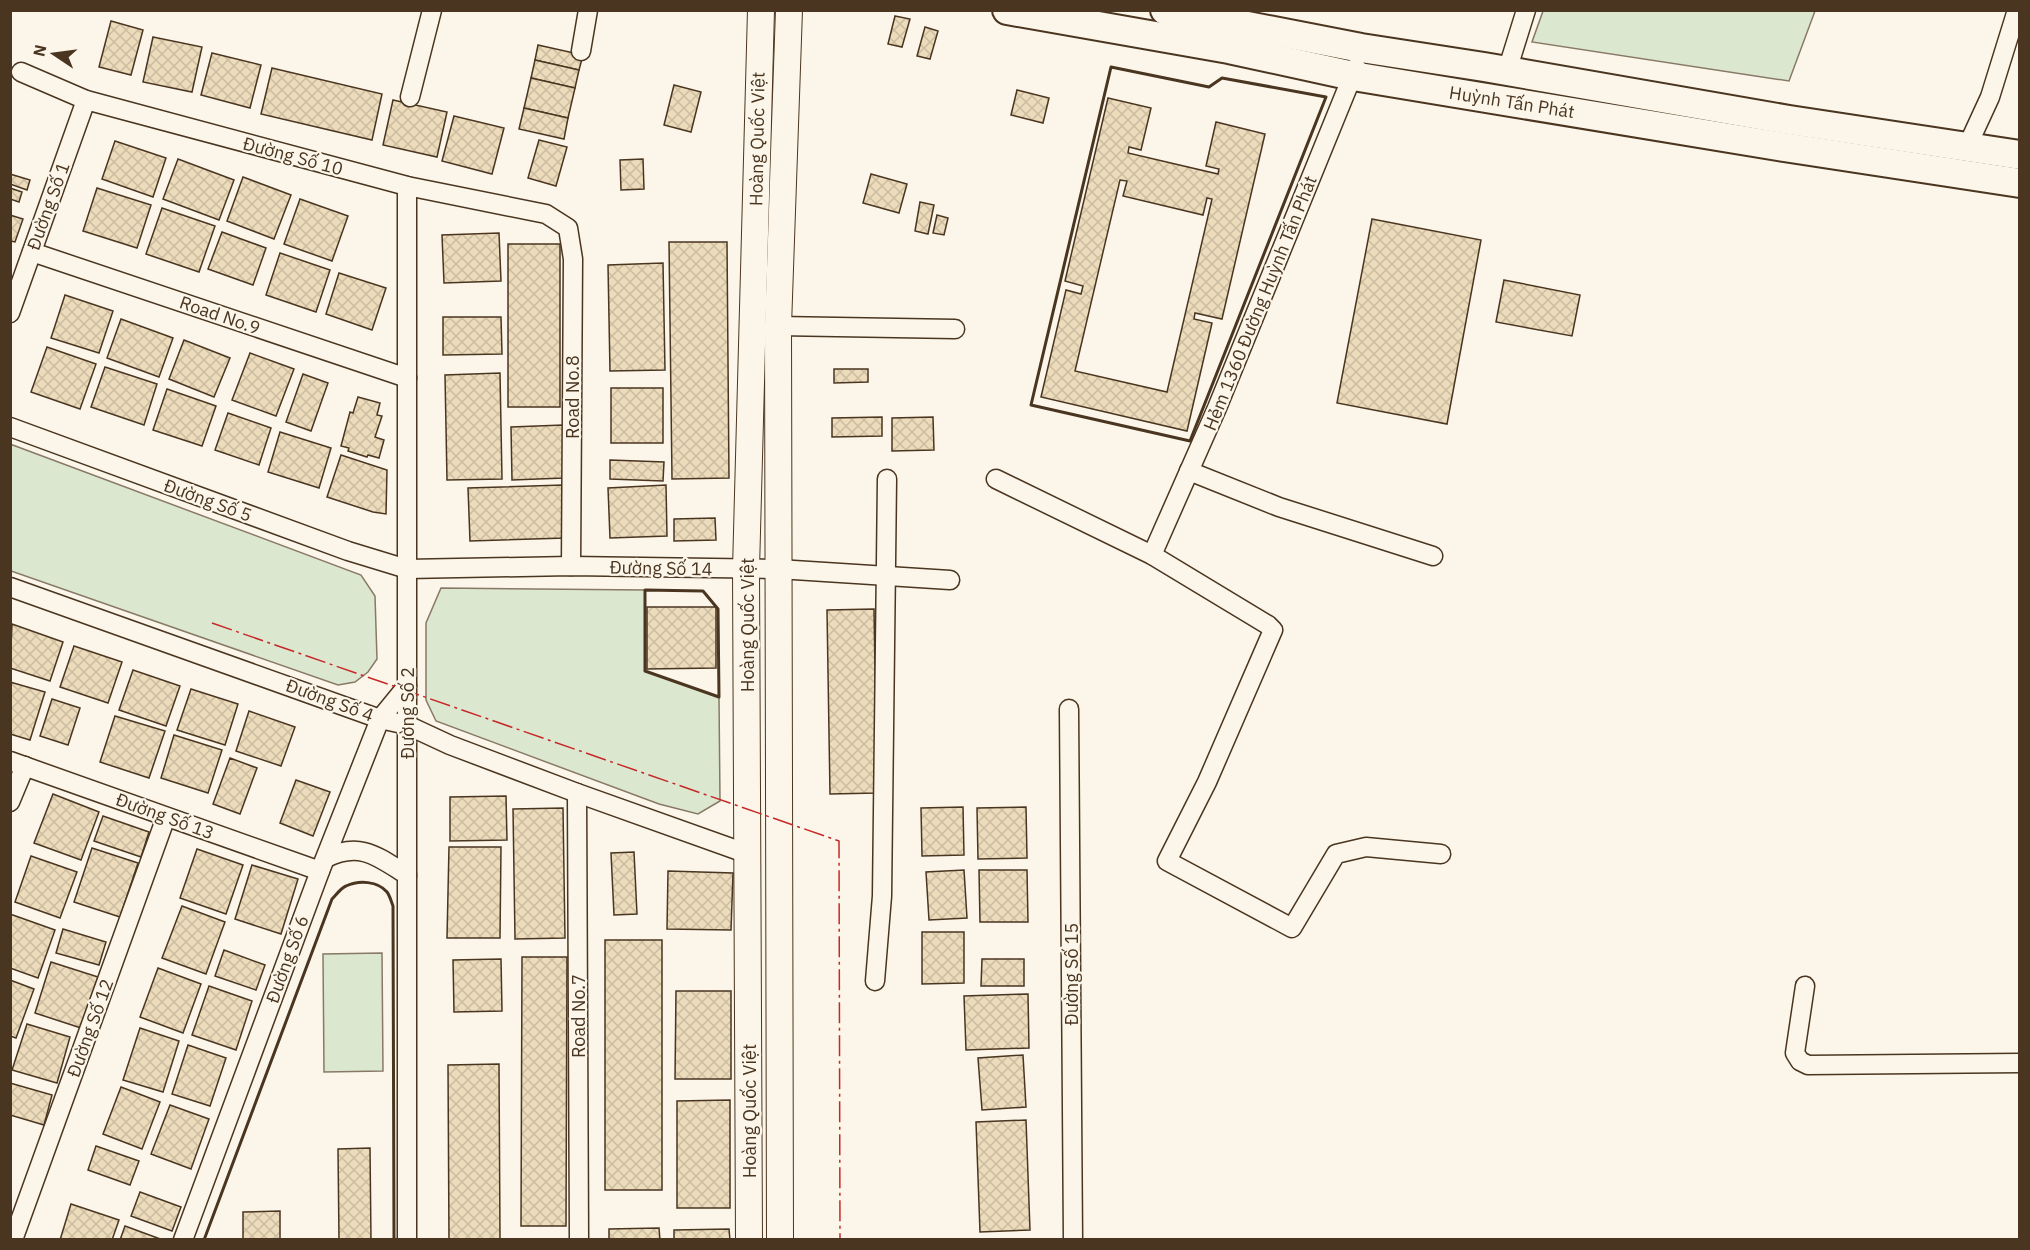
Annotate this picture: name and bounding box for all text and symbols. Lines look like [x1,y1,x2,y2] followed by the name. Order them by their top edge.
[24,24,84,84] north arrow
[28,43,50,59] text: N
[744,72,770,206] street label: Hoàng Quốc Việt
[1448,81,1576,123] street label: Huỳnh Tấn Phát
[240,132,346,180] street label: Đường Số 10
[21,159,75,253] street label: Đường Số 1
[1198,172,1322,434] street label: Hẻm 1360 Đường Huỳnh Tấn Phát
[177,290,263,340] street label: Road No.9
[561,355,584,439] street label: Road No.8
[161,473,255,527] street label: Đường Số 5
[609,556,713,580] street label: Đường Số 14
[736,558,759,692] street label: Hoàng Quốc Việt
[396,667,419,759] street label: Đường Số 2
[283,673,377,727] street label: Đường Số 4
[113,788,217,844] street label: Đường Số 13
[260,912,314,1006] street label: Đường Số 6
[1060,923,1083,1025] street label: Đường Số 15
[567,974,590,1058] street label: Road No.7
[62,976,118,1080] street label: Đường Số 12
[738,1044,761,1178] street label: Hoàng Quốc Việt

